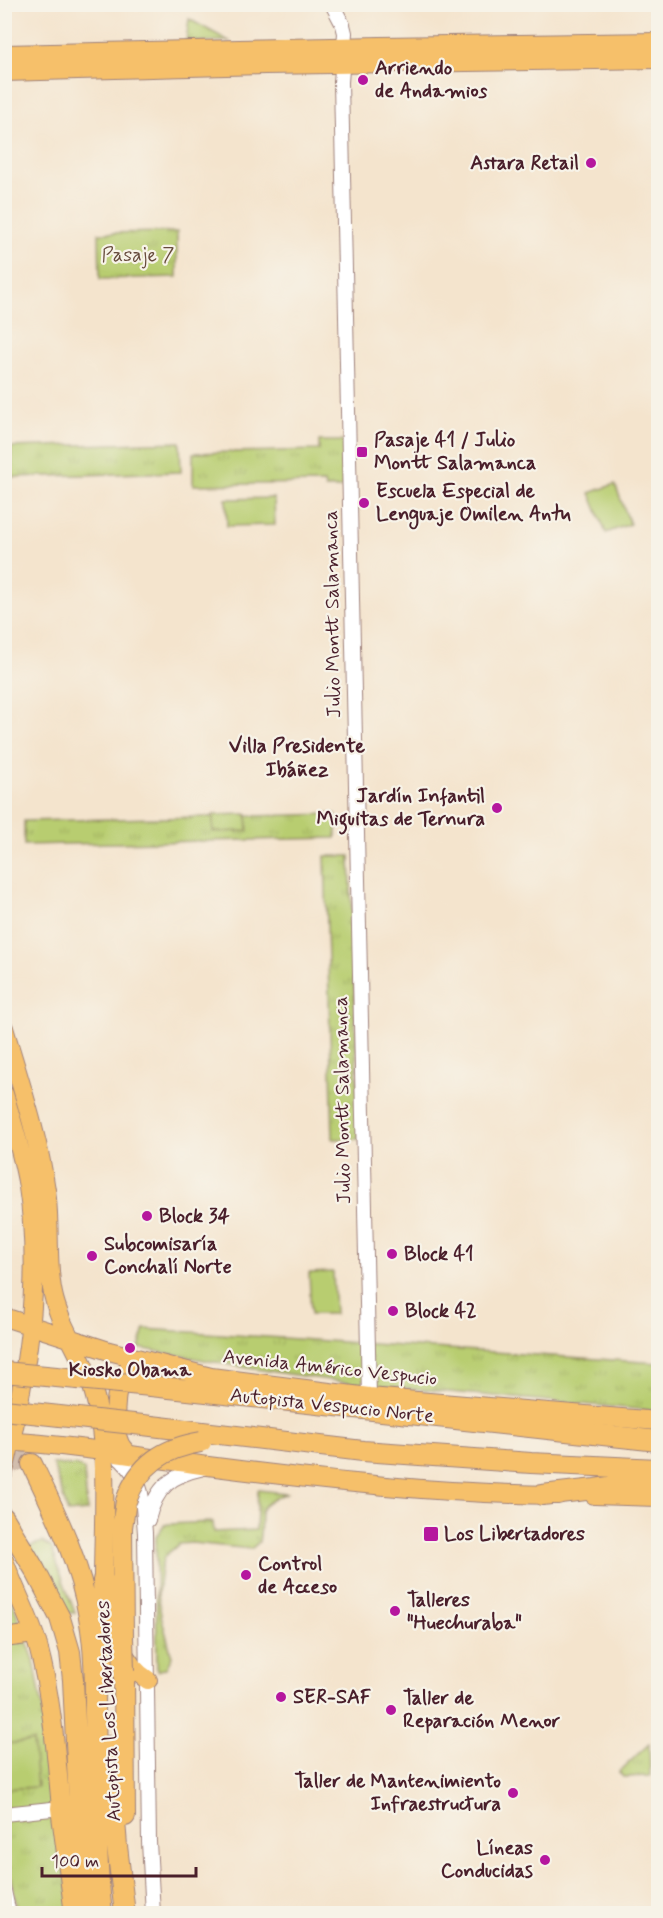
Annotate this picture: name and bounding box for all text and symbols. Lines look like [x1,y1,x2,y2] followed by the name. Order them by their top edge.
[375,55,488,105] place label: Arriendo de Andamios
[356,73,370,87] marker: Arriendo de Andamios
[470,150,579,177] place label: Astara Retail
[584,156,598,170] marker: Astara Retail
[102,242,174,269] park label: Pasaje 7
[374,427,536,477] place label: Pasaje 41 / Julio Montt Salamanca
[355,445,369,459] marker: Pasaje 41 / Julio Montt Salamanca
[376,478,571,530] place label: Escuela Especial de Lenguaje Omilen Antu
[357,496,371,510] marker: Escuela Especial de Lenguaje Omilen Antu
[318,510,348,718] street label: Julio Montt Salamanca
[229,732,365,784] district label: Villa Presidente Ibáñez
[316,783,485,835] place label: Jardín Infantil Miguitas de Ternura
[490,801,504,815] marker: Jardín Infantil Miguitas de Ternura
[328,996,358,1204] street label: Julio Montt Salamanca
[159,1203,230,1230] place label: Block 34
[140,1209,154,1223] marker: Block 34
[104,1231,232,1281] place label: Subcomisaría Conchalí Norte
[404,1241,474,1268] place label: Block 41
[385,1247,399,1261] marker: Block 41
[85,1249,99,1263] marker: Subcomisaría Conchalí Norte
[405,1298,477,1325] place label: Block 42
[386,1304,400,1318] marker: Block 42
[123,1341,137,1355] marker: Kiosko Obama
[222,1343,438,1393] street label: Avenida Américo Vespucio
[69,1357,192,1384] place label: Kiosko Obama
[229,1382,435,1430] street label: Autopista Vespucio Norte
[444,1521,585,1548] place label: Los Libertadores
[422,1525,440,1543] marker: Los Libertadores
[258,1551,337,1601] place label: Control de Acceso
[239,1568,253,1582] marker: Control de Acceso
[407,1587,522,1637] place label: Talleres "Huechuraba"
[90,1600,128,1822] street label: Autopista Los Libertadores
[388,1604,402,1618] marker: Talleres "Huechuraba"
[293,1684,372,1711] place label: SER-SAF
[403,1685,561,1735] place label: Taller de Reparación Menor
[274,1690,288,1704] marker: SER-SAF
[384,1703,398,1717] marker: Taller de Reparación Menor
[295,1768,501,1818] place label: Taller de Mantenimiento Infraestructura
[506,1786,520,1800] marker: Taller de Mantenimiento Infraestructura
[441,1835,533,1885] place label: Líneas Conducidas
[42,1840,196,1878] scale bar
[51,1850,99,1874] text: 100 m
[538,1853,552,1867] marker: Líneas Conducidas

